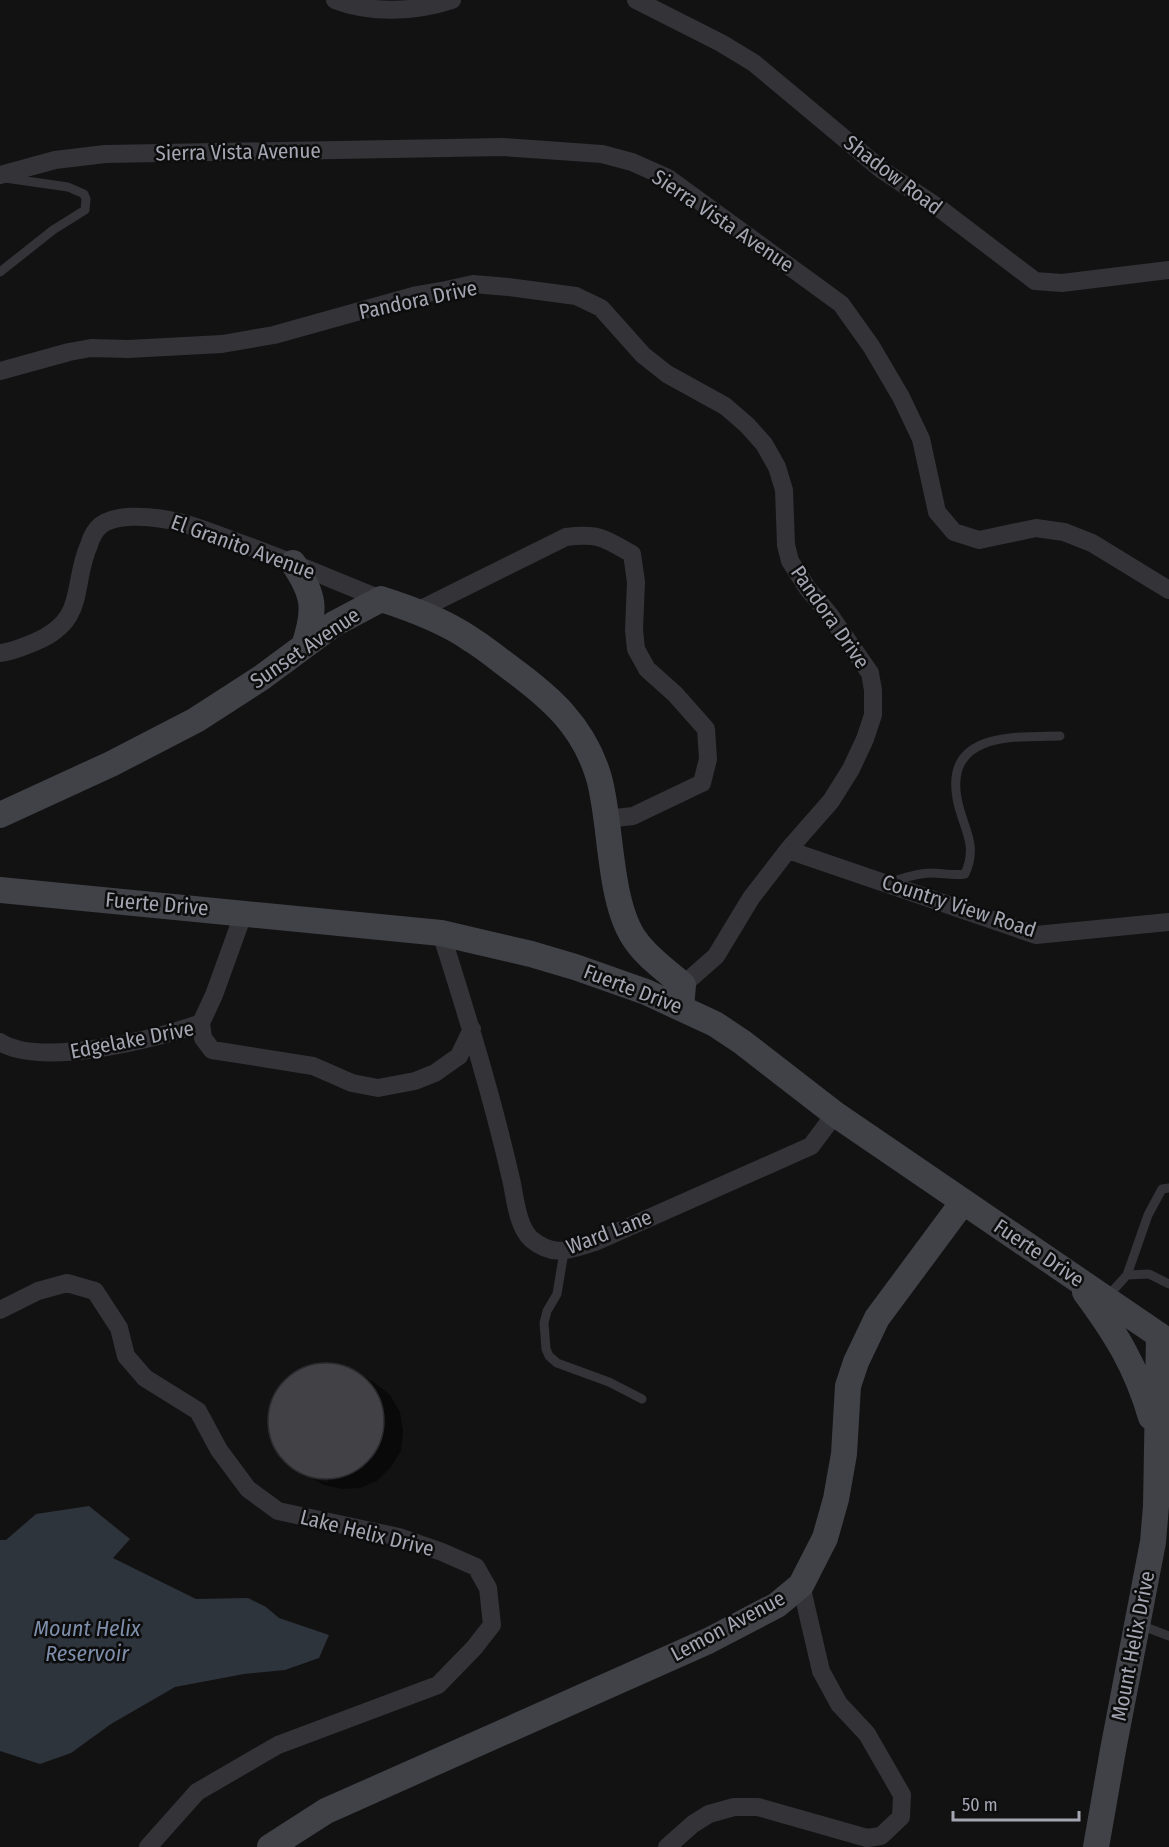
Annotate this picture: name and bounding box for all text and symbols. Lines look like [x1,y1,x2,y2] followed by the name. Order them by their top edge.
[839,130,947,220] street label: Shadow Road
[155,138,321,166] street label: Sierra Vista Avenue
[647,164,799,278] street label: Sierra Vista Avenue
[357,275,479,325] street label: Pandora Drive
[168,509,318,585] street label: El Granito Avenue
[785,560,875,674] street label: Pandora Drive
[245,602,365,694] street label: Sunset Avenue
[879,869,1039,943] street label: Country View Road
[104,887,210,921] street label: Fuerte Drive
[580,958,686,1020] street label: Fuerte Drive
[68,1015,196,1065] street label: Edgelake Drive
[563,1204,655,1260] street label: Ward Lane
[989,1213,1089,1293] street label: Fuerte Drive
[297,1504,437,1562] street label: Lake Helix Drive
[1106,1569,1160,1723] street label: Mount Helix Drive
[666,1585,790,1667] street label: Lemon Avenue
[34,1615,141,1667] water label: Mount Helix Reservoir
[953,1784,1079,1822] scale bar
[962,1794,998,1816] text: 50 m

